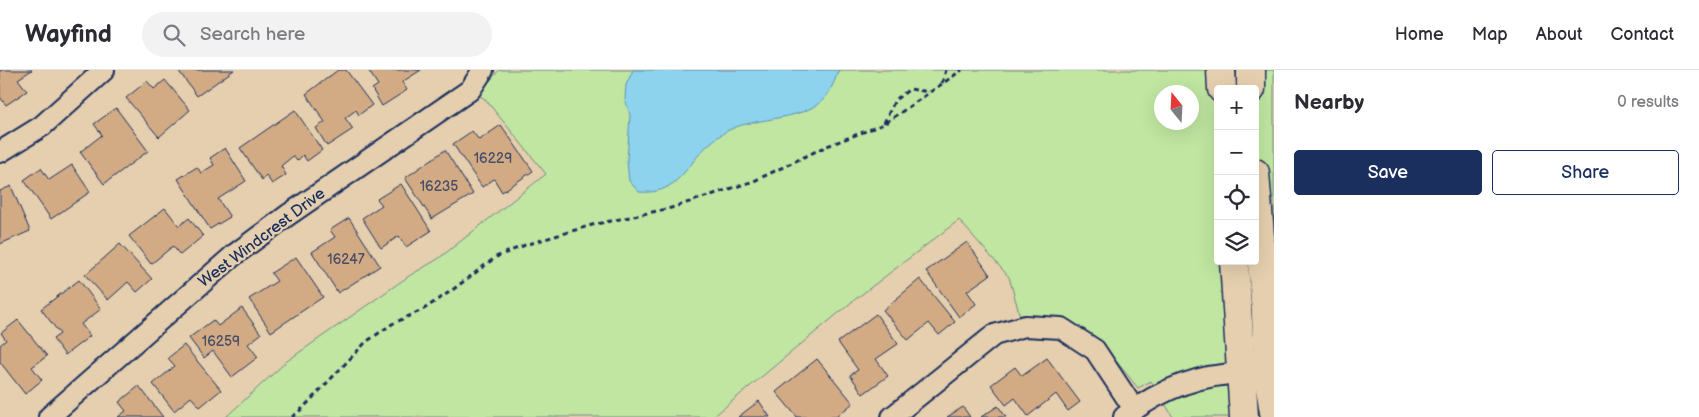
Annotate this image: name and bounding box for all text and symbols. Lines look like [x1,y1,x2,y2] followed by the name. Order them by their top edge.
[142,12,492,57] search box
[25,20,112,49] text: Wayfind
[160,21,188,49] icon: search
[200,23,305,46] text: Search here
[1395,24,1444,45] text: Home
[1472,24,1508,45] text: Map
[1536,24,1583,45] text: About
[1611,24,1674,45] text: Contact
[1154,85,1199,130] north arrow
[1214,85,1259,265] map controls
[1214,85,1259,130] button: +
[1294,90,1364,115] text: Nearby
[1617,93,1679,112] text: 0 results
[1214,130,1259,175] button: −
[474,150,512,167] house number: 16229
[1294,150,1482,195] button: Save
[1492,150,1679,195] button: Share
[1214,175,1259,220] button: locate
[420,178,458,195] house number: 16235
[195,184,329,292] street label: West Windcrest Drive
[1214,220,1259,265] button: layers
[327,251,365,268] house number: 16247
[202,333,240,350] house number: 16259

